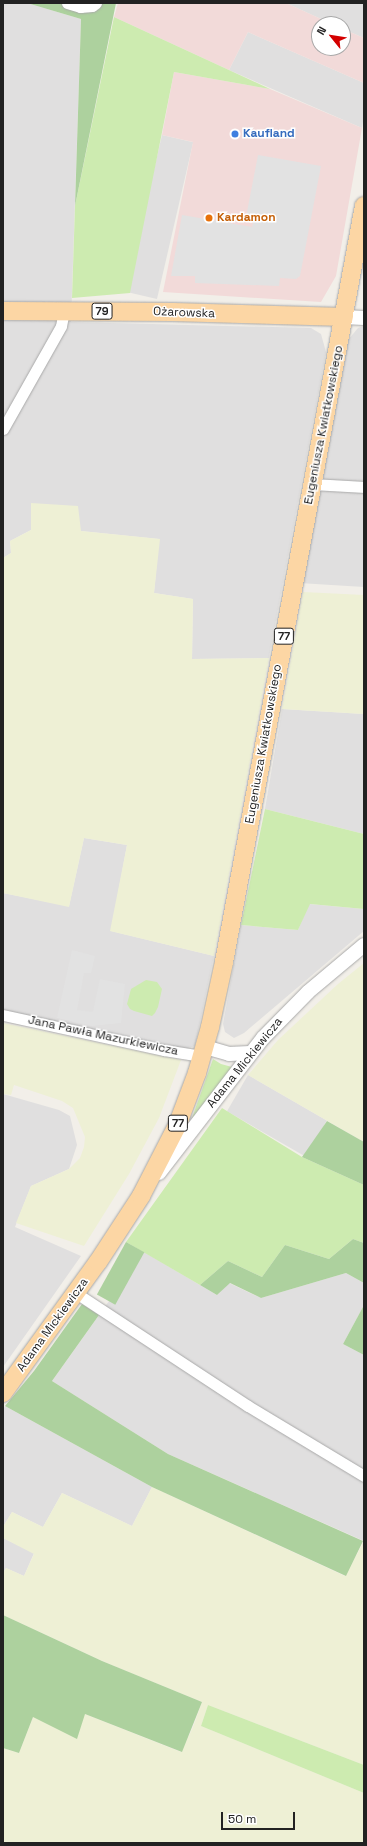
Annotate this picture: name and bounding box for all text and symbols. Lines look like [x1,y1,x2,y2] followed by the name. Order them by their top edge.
[311,16,351,56] north arrow
[314,24,329,37] text: N
[243,127,295,141] place label: Kaufland
[230,129,240,139] marker: Kaufland
[217,211,276,225] place label: Kardamon
[204,213,214,223] marker: Kardamon
[91,302,113,320] road number: 79
[153,305,215,321] street label: Ożarowska
[302,344,346,506] street label: Eugeniusza Kwiatkowskiego
[273,627,295,645] road number: 77
[243,663,285,825] street label: Eugeniusza Kwiatkowskiego
[27,1013,179,1059] street label: Jana Pawła Mazurkiewicza
[204,1015,286,1111] street label: Adama Mickiewicza
[167,1114,189,1132] road number: 77
[14,1275,92,1375] street label: Adama Mickiewicza
[223,1804,297,1830] scale bar
[228,1811,256,1827] text: 50 m

